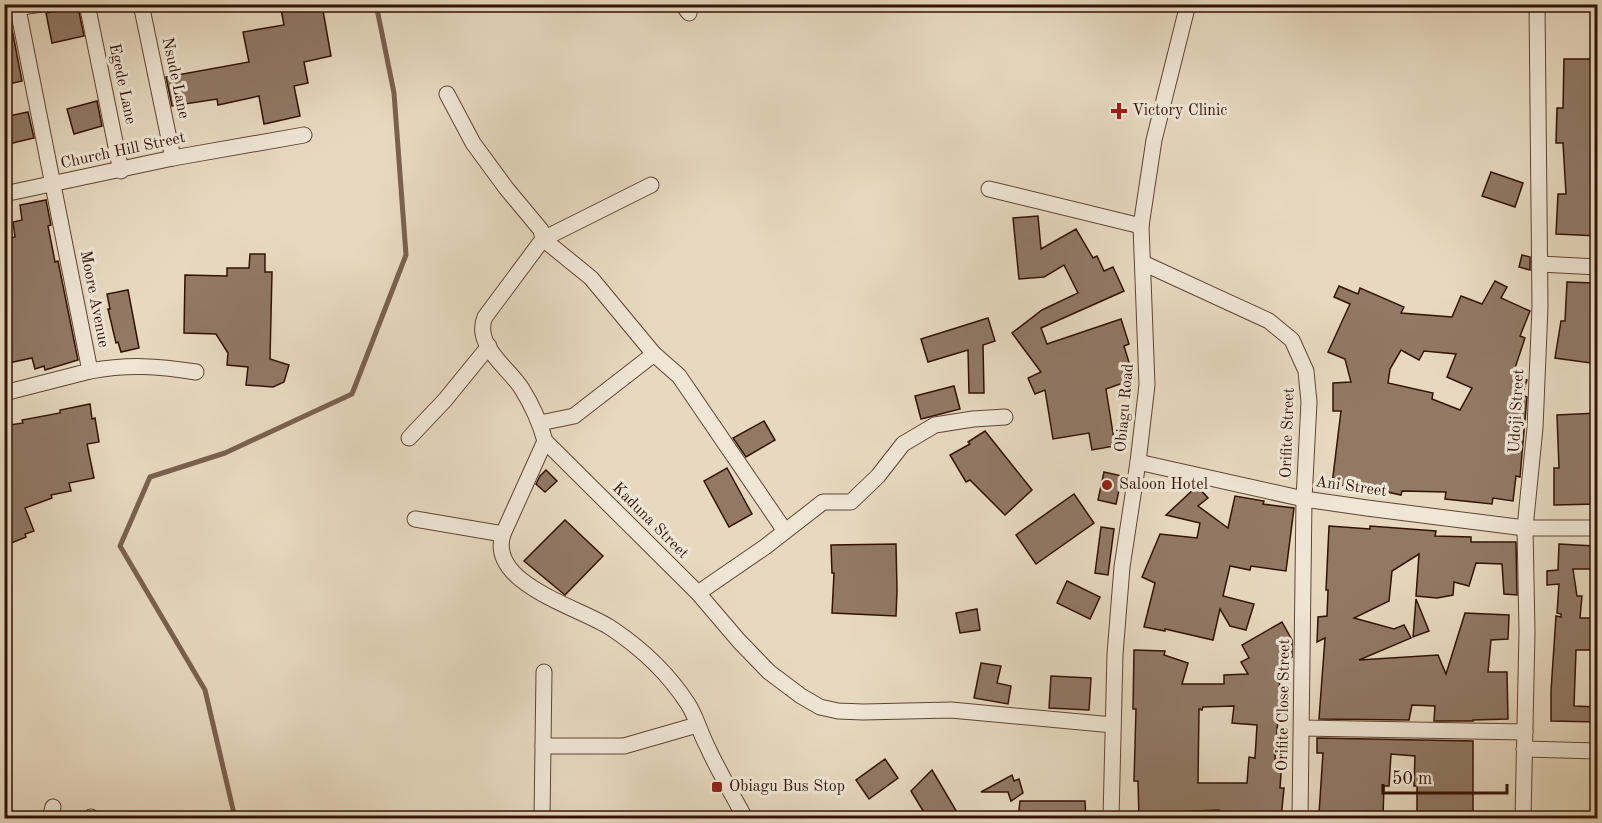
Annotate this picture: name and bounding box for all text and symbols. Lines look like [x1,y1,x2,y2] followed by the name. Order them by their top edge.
[159,36,191,120] street label: Nsude Lane
[106,42,138,126] street label: Egede Lane
[1110,102,1128,120] marker: Victory Clinic
[1132,103,1227,119] place label: Victory Clinic
[59,130,187,172] street label: Church Hill Street
[77,249,111,349] street label: Moore Avenue
[1113,363,1137,453] street label: Obiagu Road
[1507,368,1527,454] street label: Udoji Street
[1278,387,1298,478] street label: Orifite Street
[1314,474,1388,500] street label: Ani Street
[1119,477,1208,493] place label: Saloon Hotel
[1100,478,1114,492] marker: Saloon Hotel
[609,480,691,562] street label: Kaduna Street
[1275,638,1293,771] street label: Orifite Close Street
[1383,757,1508,795] scale bar
[1392,770,1432,788] text: 50 m
[729,779,845,795] place label: Obiagu Bus Stop
[710,780,724,794] marker: Obiagu Bus Stop

